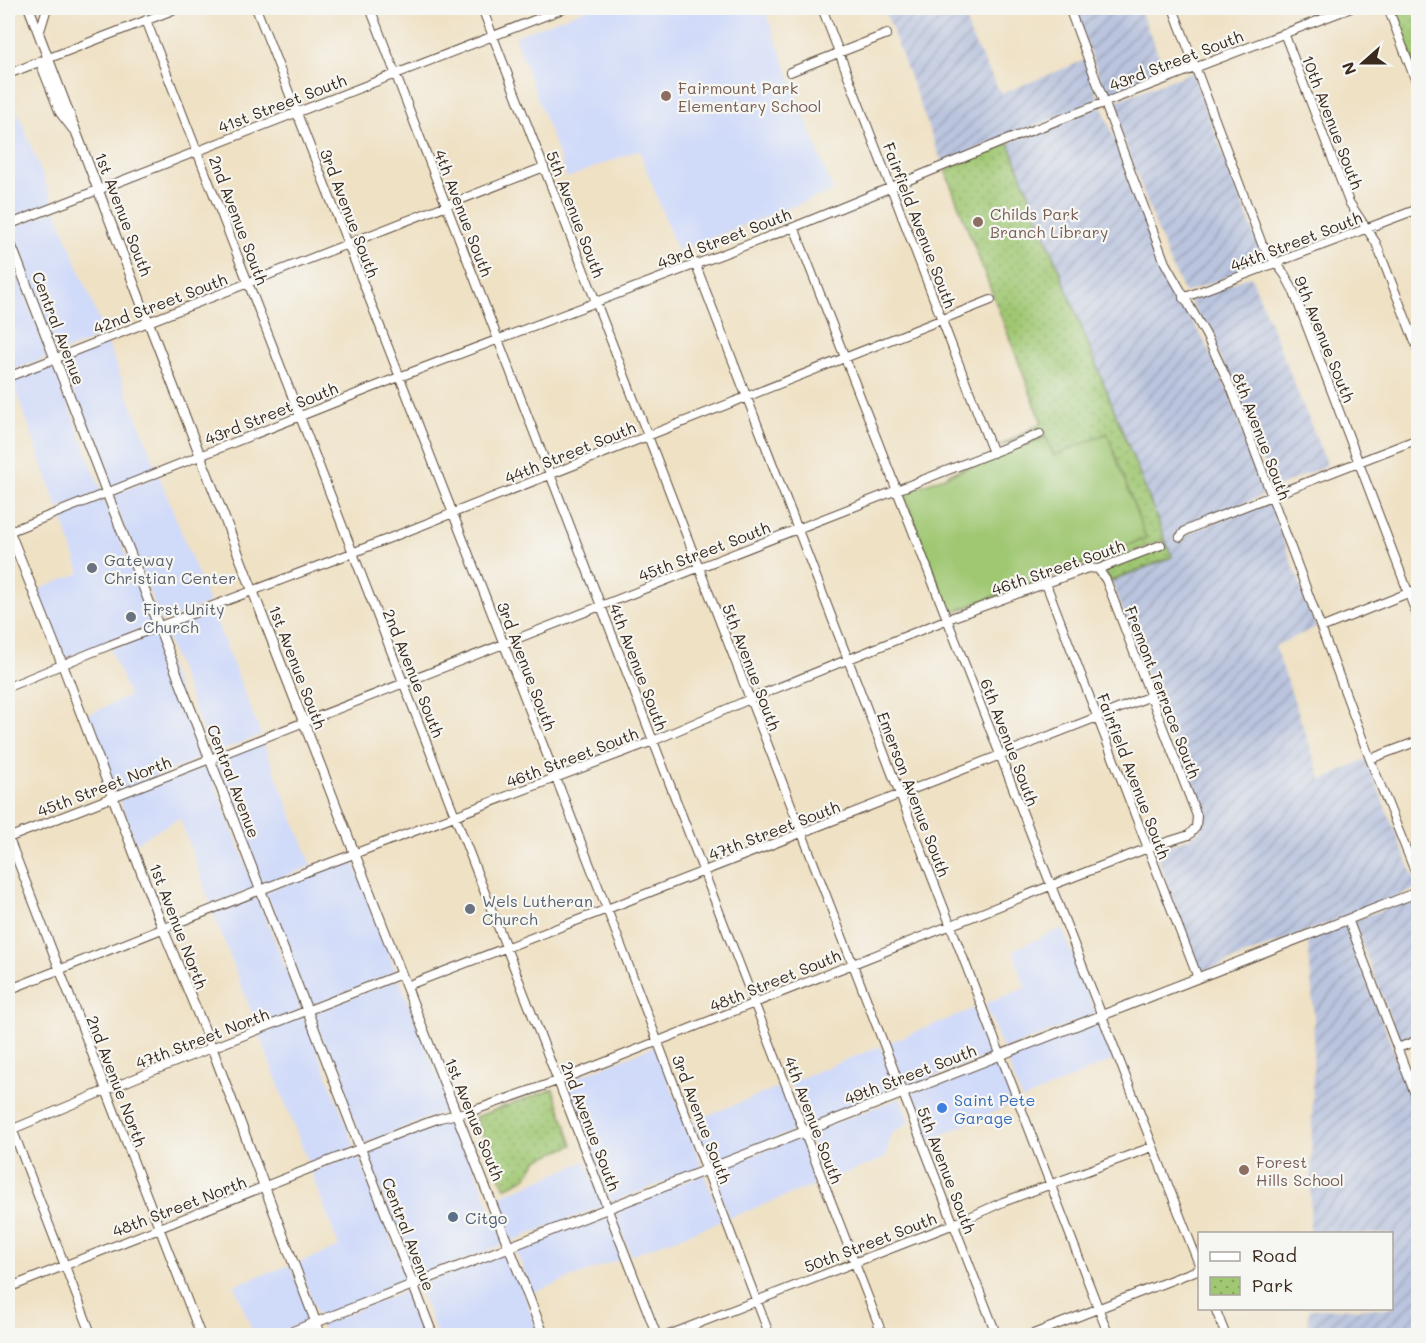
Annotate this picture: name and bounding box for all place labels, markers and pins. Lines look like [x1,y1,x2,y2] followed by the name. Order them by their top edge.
[678,77,822,116] place label: Fairmount Park Elementary School
[659,89,673,103] marker: Fairmount Park Elementary School
[990,203,1108,242] place label: Childs Park Branch Library
[971,215,985,229] marker: Childs Park Branch Library
[104,549,236,588] place label: Gateway Christian Center
[85,561,99,575] marker: Gateway Christian Center
[143,598,225,637] place label: First Unity Church
[124,610,138,624] marker: First Unity Church
[482,890,593,929] place label: Wels Lutheran Church
[463,902,477,916] marker: Wels Lutheran Church
[954,1089,1036,1128] place label: Saint Pete Garage
[935,1101,949,1115] marker: Saint Pete Garage
[1256,1151,1344,1190] place label: Forest Hills School
[1237,1163,1251,1177] marker: Forest Hills School
[465,1207,507,1228] place label: Citgo
[446,1210,460,1224] marker: Citgo

